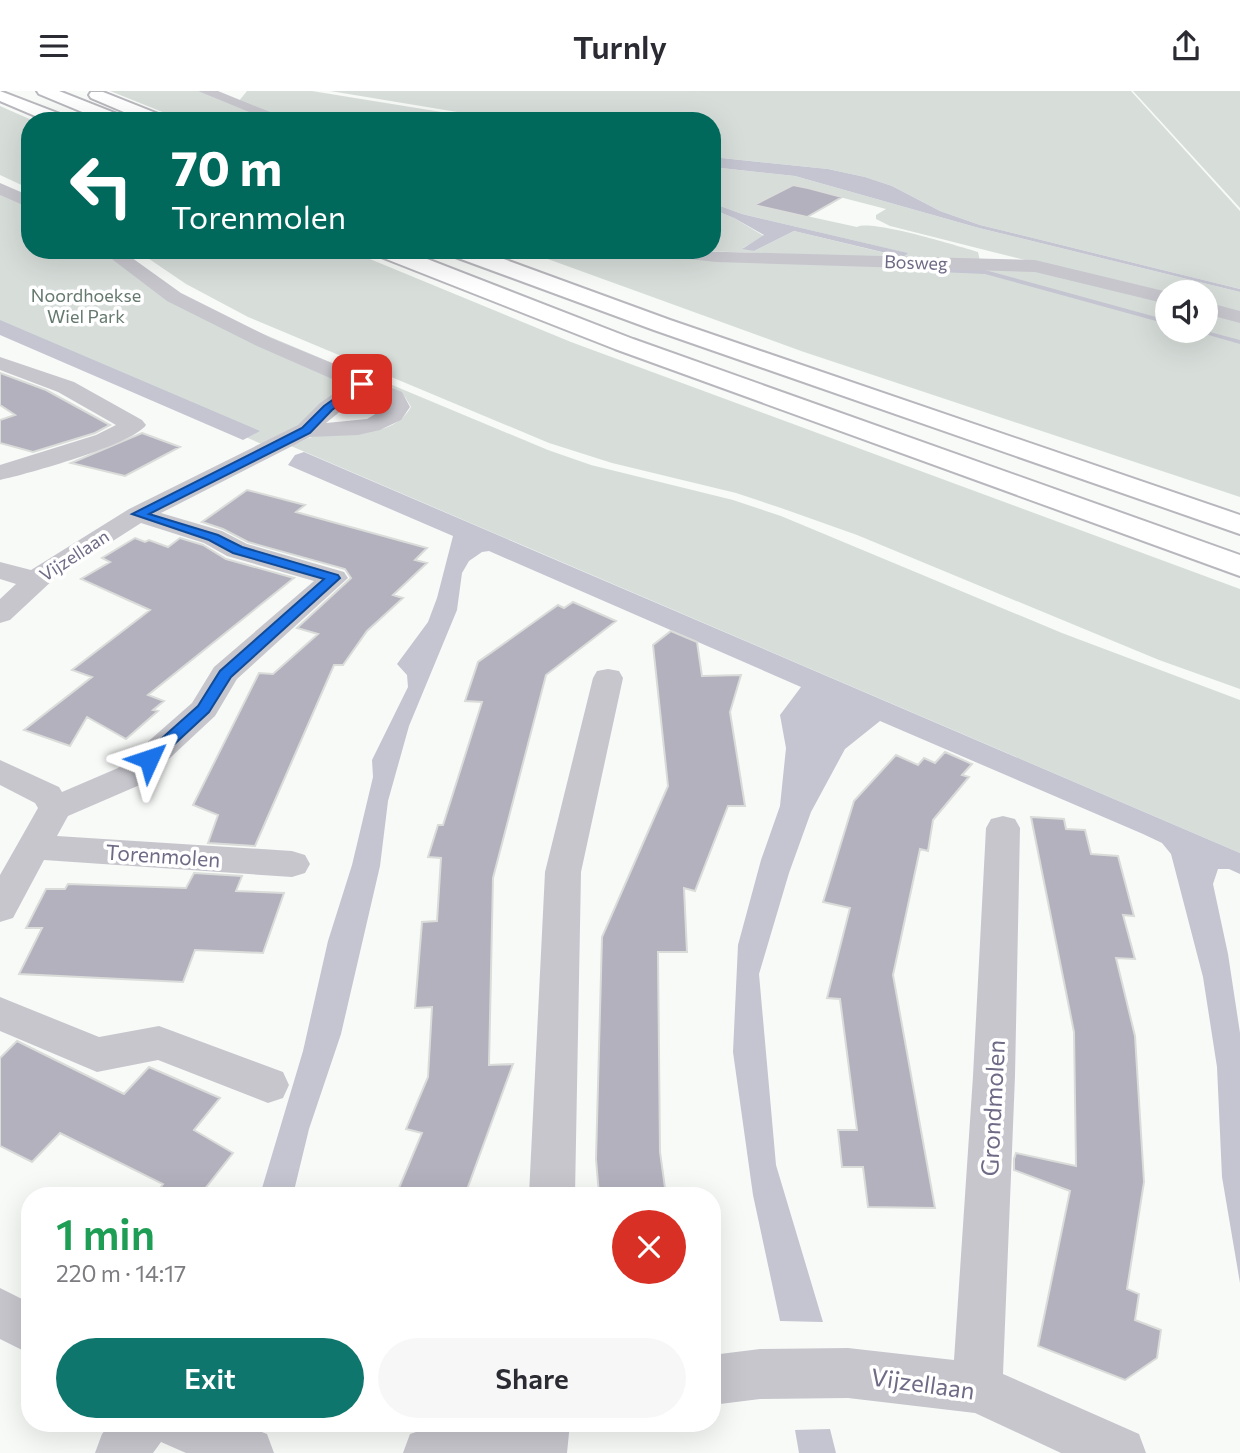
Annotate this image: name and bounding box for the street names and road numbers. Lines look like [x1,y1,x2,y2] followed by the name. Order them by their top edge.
[884,250,948,274] street label: Bosweg
[35,524,113,586] street label: Vijzellaan
[105,839,221,871] street label: Torenmolen
[974,1039,1010,1177] street label: Grondmolen
[869,1361,977,1405] street label: Vijzellaan

